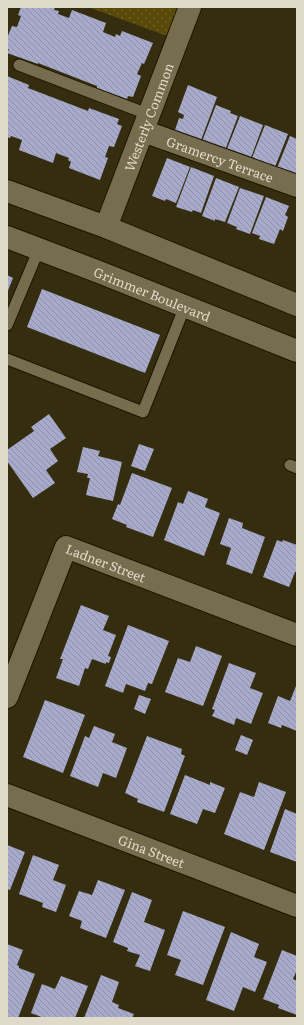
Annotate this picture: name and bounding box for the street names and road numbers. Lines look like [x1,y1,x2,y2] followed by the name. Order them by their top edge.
[119,59,178,174] street label: Westerly Common
[164,131,277,187] street label: Gramercy Terrace
[91,261,214,325] street label: Grimmer Boulevard
[63,538,149,586] street label: Ladner Street
[116,829,188,872] street label: Gina Street

